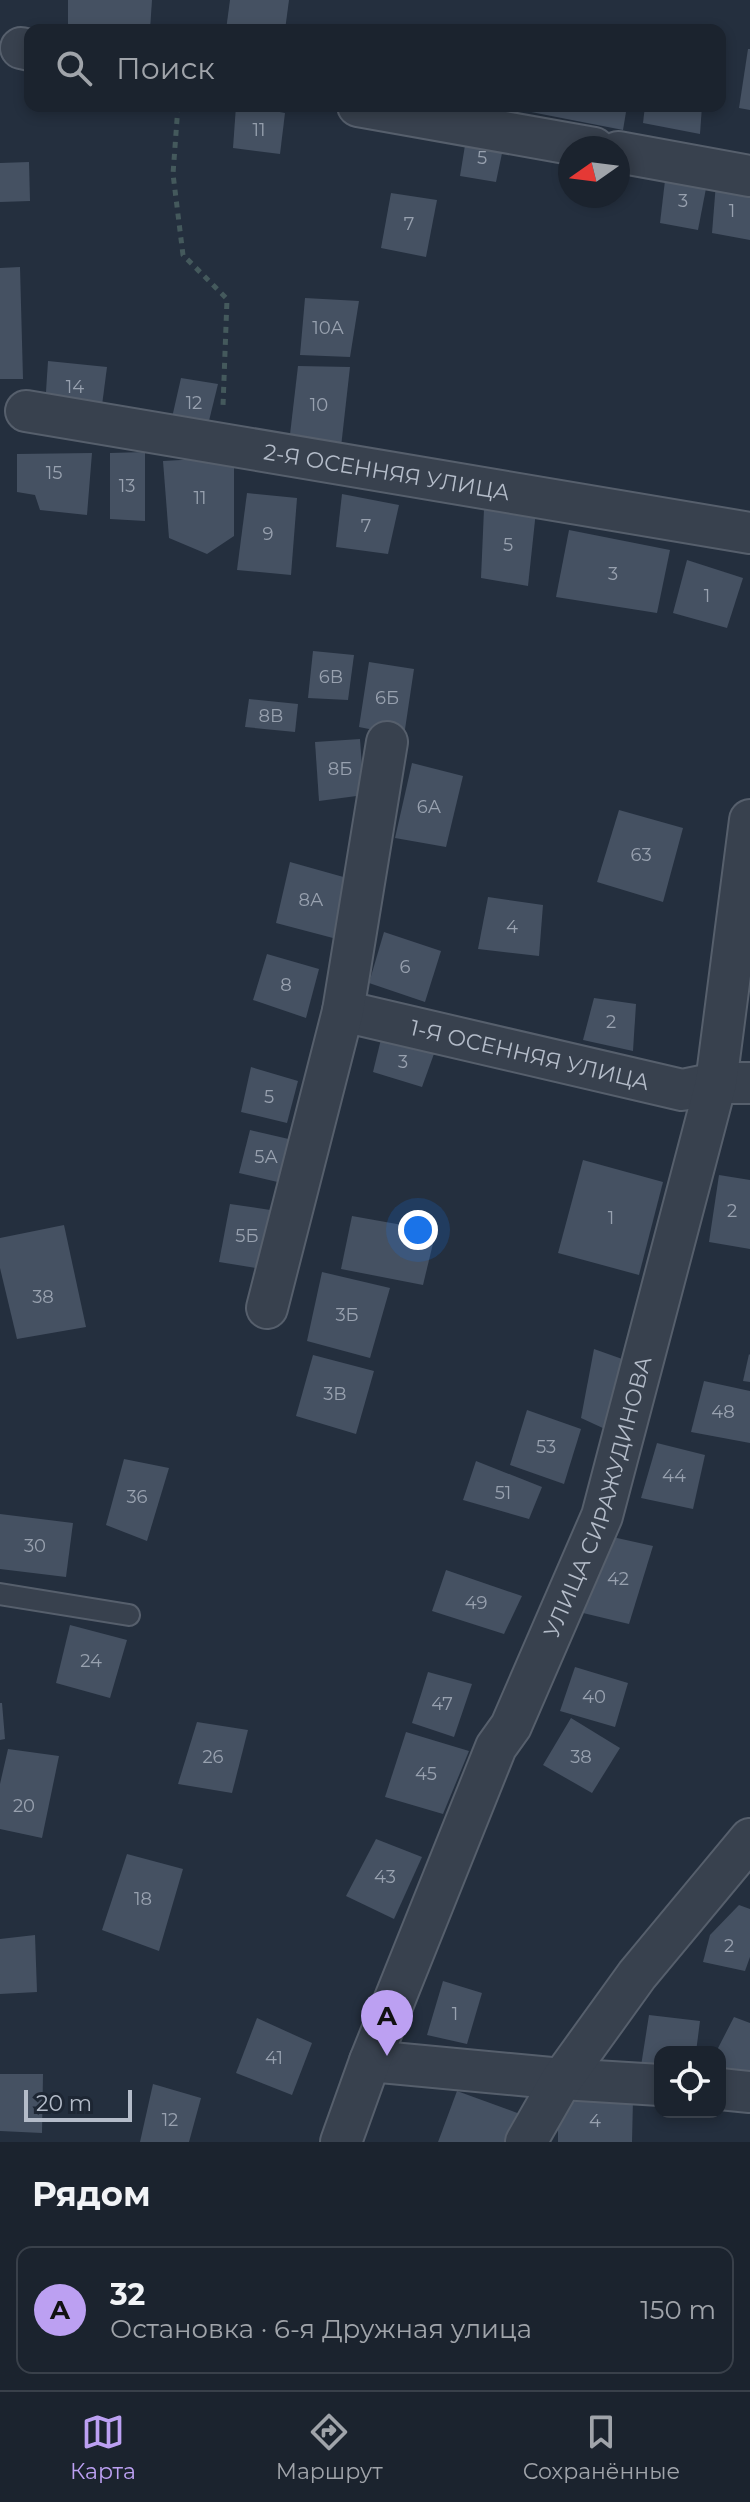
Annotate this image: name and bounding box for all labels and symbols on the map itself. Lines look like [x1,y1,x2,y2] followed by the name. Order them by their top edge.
[253,119,266,141] house number: 11
[558,136,630,208] north arrow
[477,147,487,169] house number: 5
[678,190,688,212] house number: 3
[729,200,735,222] house number: 1
[404,213,414,235] house number: 7
[312,317,344,339] house number: 10А
[66,376,84,398] house number: 14
[186,392,202,414] house number: 12
[310,394,328,416] house number: 10
[262,438,513,506] street label: 2-Я ОСЕННЯЯ УЛИЦА
[46,462,62,484] house number: 15
[119,475,135,497] house number: 13
[194,487,207,509] house number: 11
[361,515,371,537] house number: 7
[263,523,274,545] house number: 9
[503,534,513,556] house number: 5
[608,563,618,585] house number: 3
[704,585,710,607] house number: 1
[319,666,343,688] house number: 6В
[375,687,399,709] house number: 6Б
[259,705,283,727] house number: 8В
[328,758,352,780] house number: 8Б
[417,796,442,818] house number: 6А
[630,844,652,866] house number: 63
[299,889,324,911] house number: 8А
[506,916,518,938] house number: 4
[400,956,411,978] house number: 6
[280,974,292,996] house number: 8
[606,1011,616,1033] house number: 2
[408,1014,653,1096] street label: 1-Я ОСЕННЯЯ УЛИЦА
[398,1051,408,1073] house number: 3
[264,1086,274,1108] house number: 5
[254,1146,278,1168] house number: 5А
[727,1200,737,1222] house number: 2
[608,1207,614,1229] house number: 1
[398,1210,438,1250] your location
[235,1225,259,1247] house number: 5Б
[32,1286,54,1308] house number: 38
[335,1304,359,1326] house number: 3Б
[538,1353,657,1642] street label: УЛИЦА СИРАЖУДИНОВА
[323,1383,347,1405] house number: 3В
[711,1401,735,1423] house number: 48
[536,1436,556,1458] house number: 53
[662,1465,686,1487] house number: 44
[495,1482,511,1504] house number: 51
[126,1486,148,1508] house number: 36
[24,1535,46,1557] house number: 30
[607,1568,629,1590] house number: 42
[465,1592,487,1614] house number: 49
[80,1650,102,1672] house number: 24
[582,1686,606,1708] house number: 40
[431,1693,453,1715] house number: 47
[202,1746,224,1768] house number: 26
[570,1746,592,1768] house number: 38
[415,1763,437,1785] house number: 45
[13,1795,35,1817] house number: 20
[374,1866,396,1888] house number: 43
[134,1888,152,1910] house number: 18
[724,1935,734,1957] house number: 2
[361,1990,413,2056] pin: A
[452,2003,458,2025] house number: 1
[265,2047,283,2069] house number: 41
[24,2086,132,2122] scale bar
[162,2109,178,2131] house number: 12
[589,2110,601,2132] house number: 4

